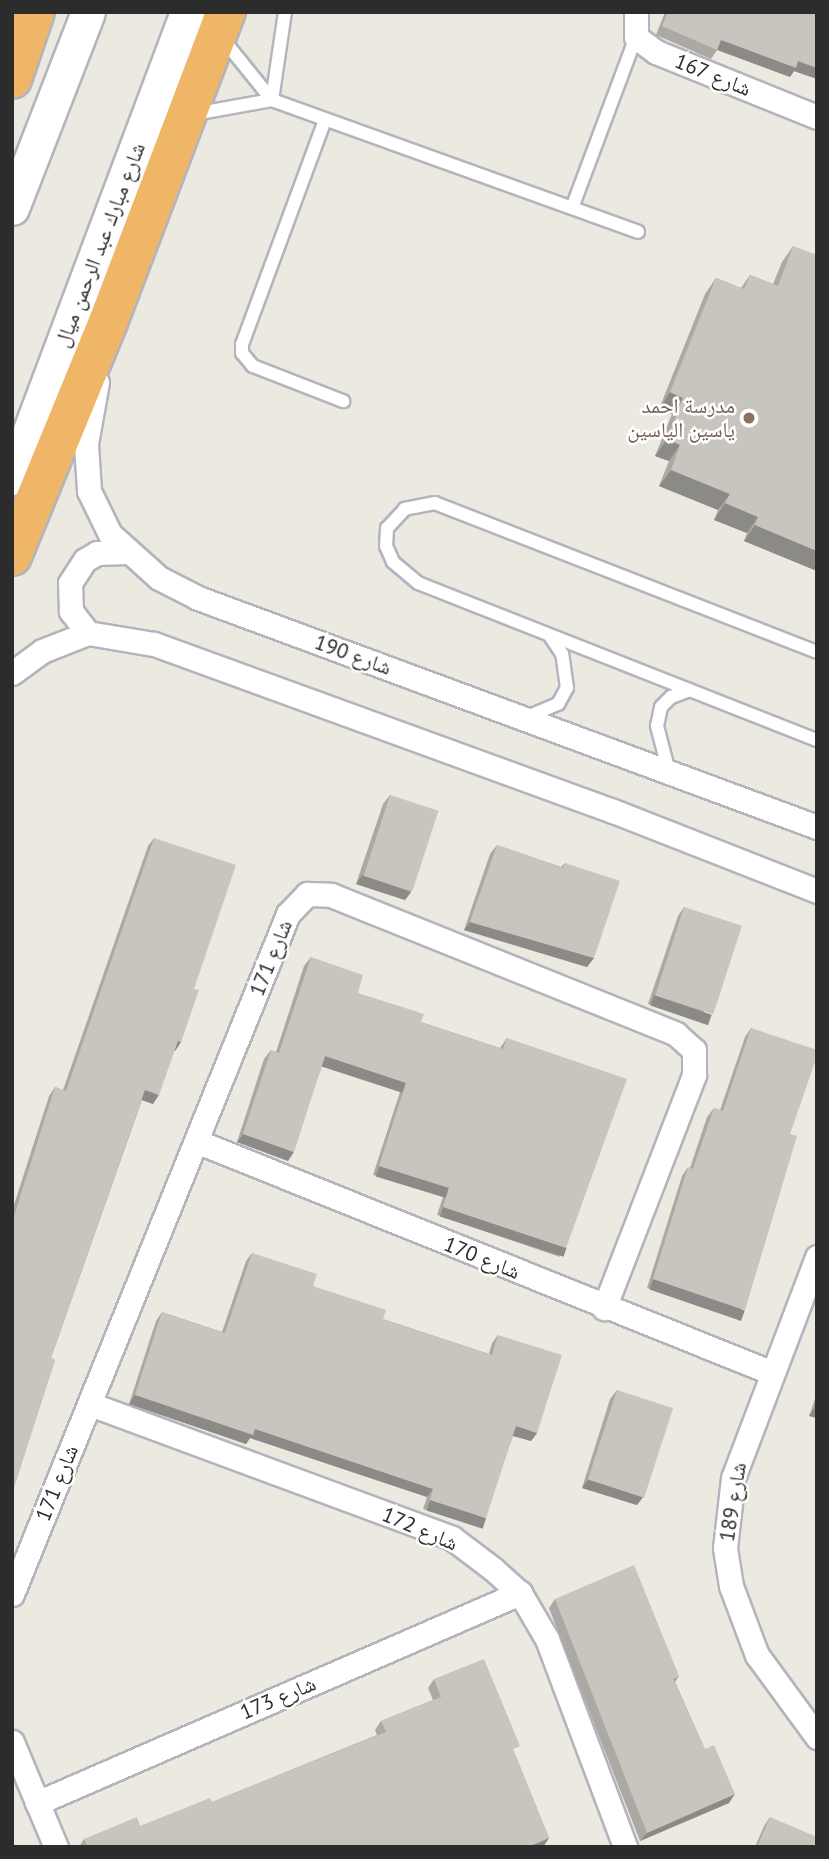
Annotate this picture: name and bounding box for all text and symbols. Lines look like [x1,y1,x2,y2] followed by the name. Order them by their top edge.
[671,48,755,102] street label: شارع 167
[49,139,151,351] street label: شارع مبارك عبد الرحمن ميال
[627,393,735,443] place label: مدرسة احمد ياسين الياسين
[741,410,757,426] marker: مدرسة احمد ياسين الياسين
[311,630,395,680] street label: شارع 190
[244,916,298,1000] street label: شارع 171
[440,1231,524,1285] street label: شارع 170
[30,1441,84,1525] street label: شارع 171
[714,1461,752,1543] street label: شارع 189
[378,1502,462,1556] street label: شارع 172
[236,1671,320,1725] street label: شارع 173

